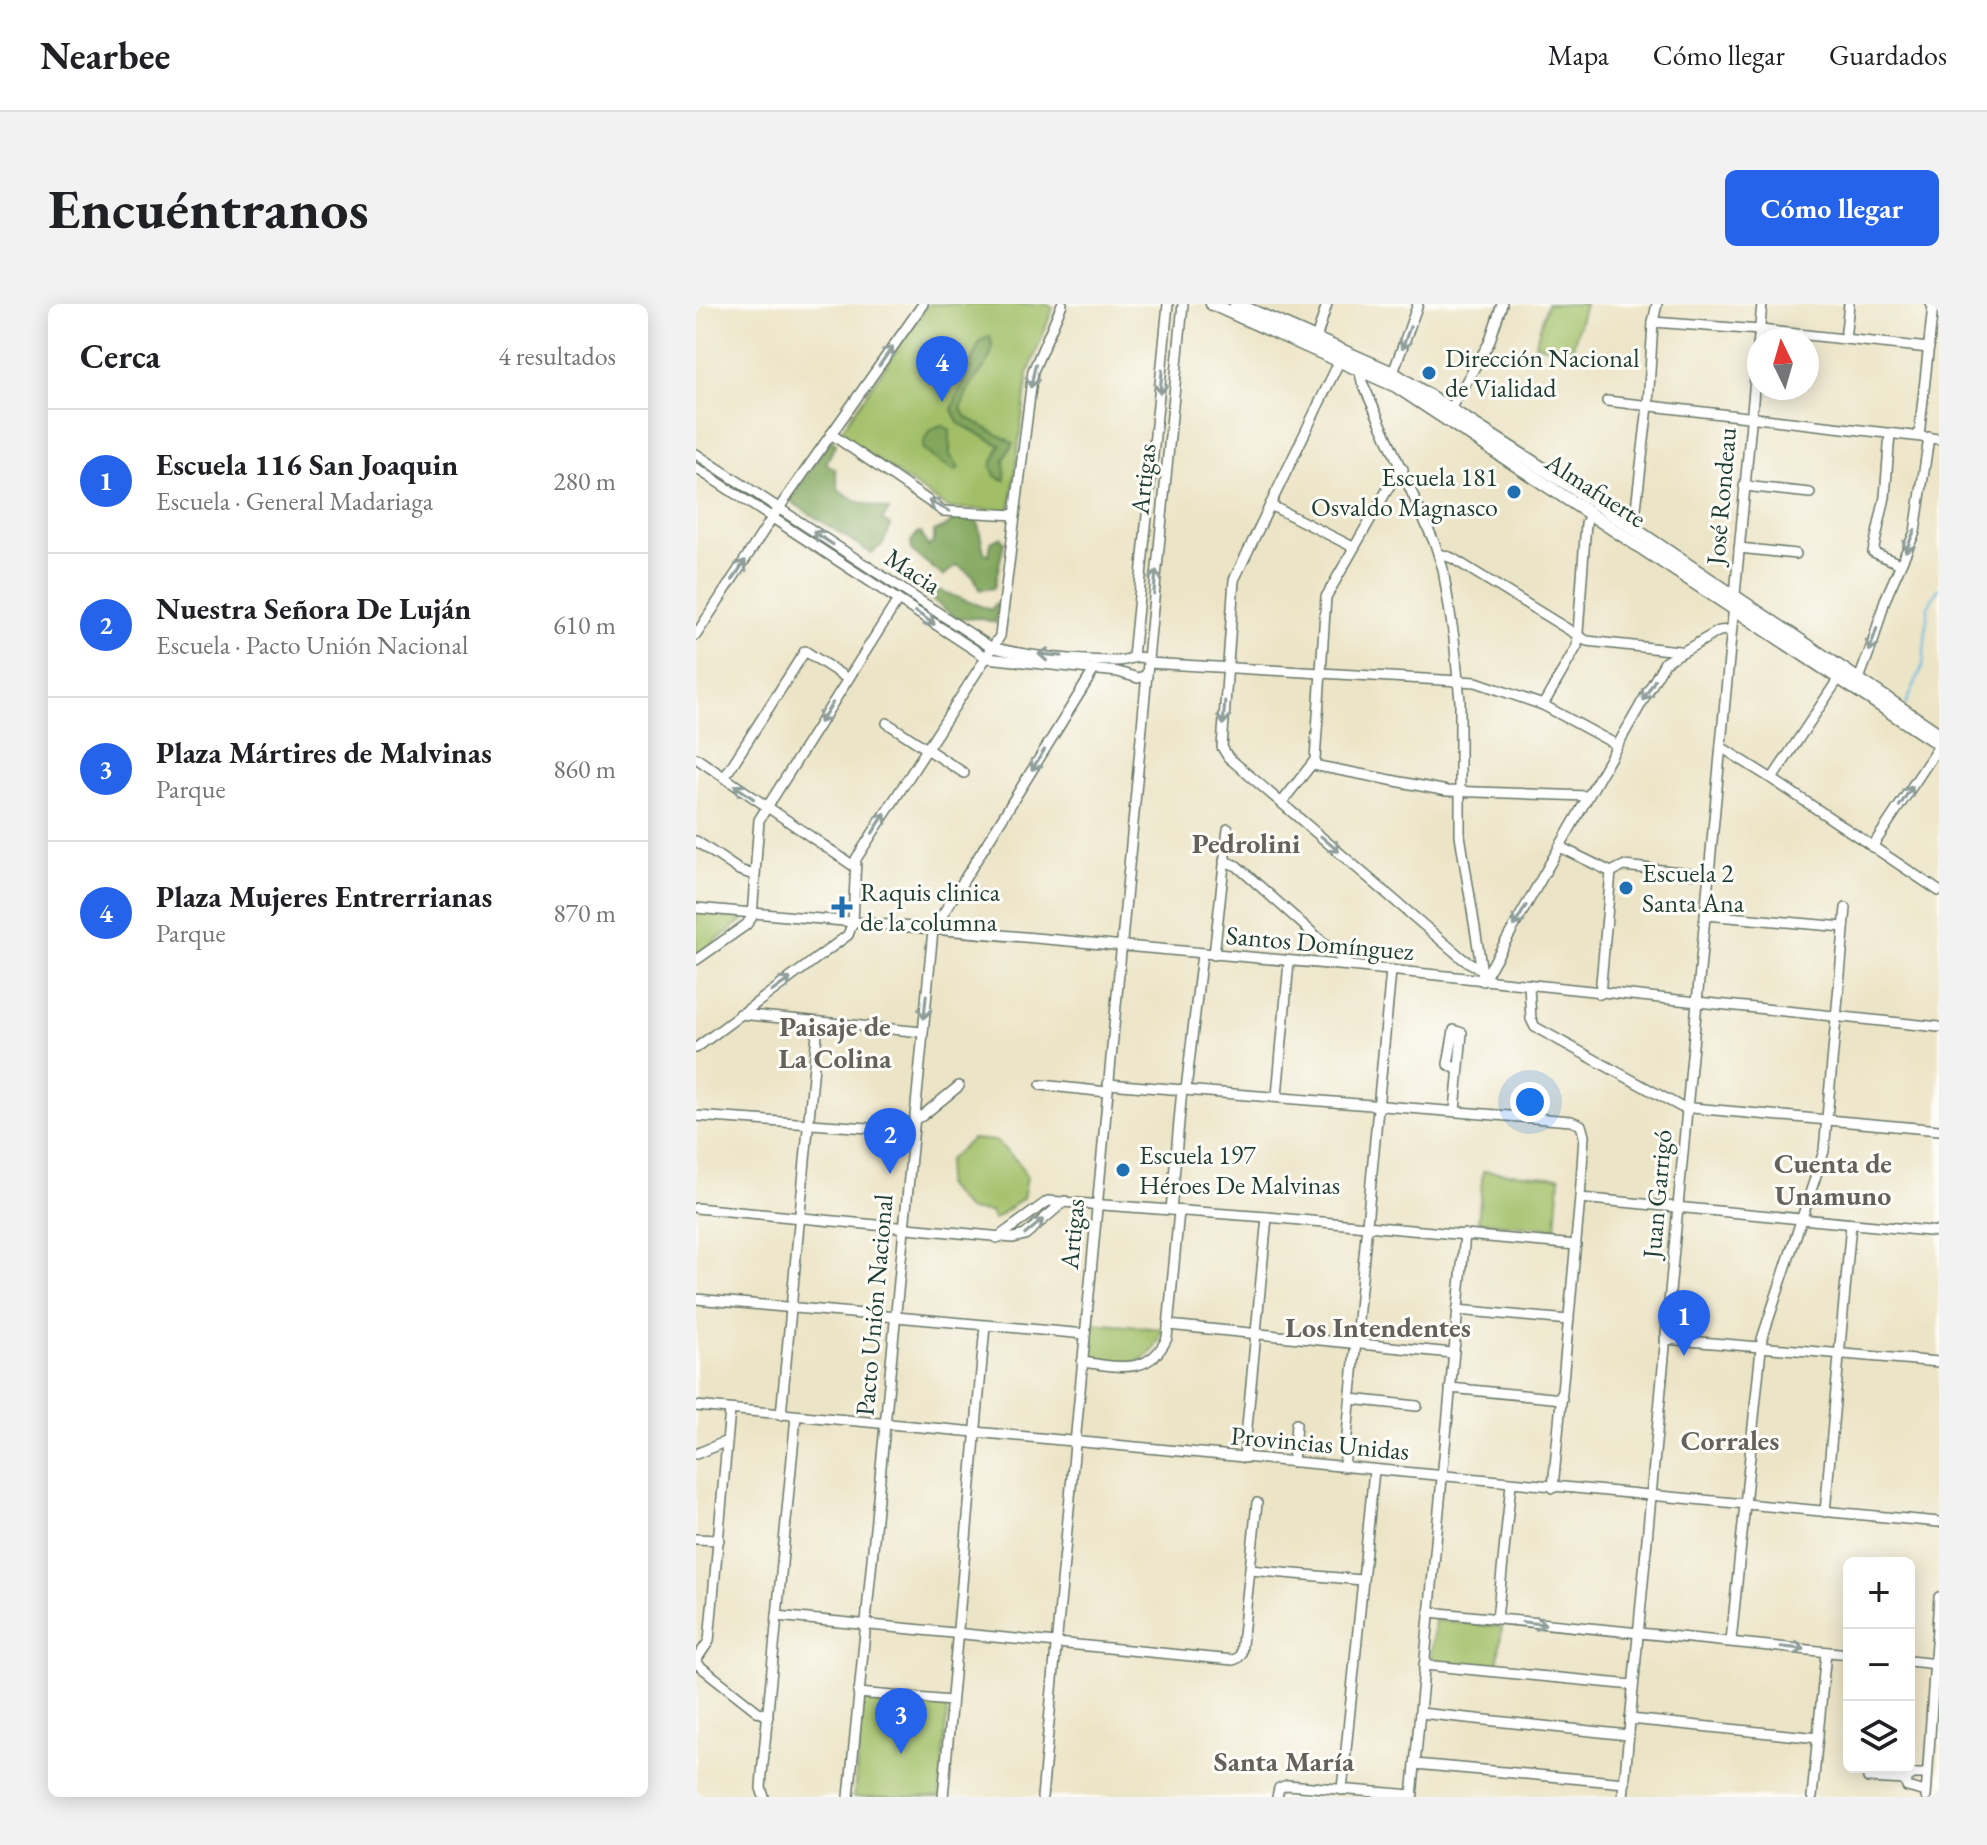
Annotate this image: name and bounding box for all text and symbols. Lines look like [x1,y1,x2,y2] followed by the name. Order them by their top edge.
[40,31,170,80] text: Nearbee
[1548,37,1609,73] text: Mapa
[1653,37,1785,73] text: Cómo llegar
[1829,37,1947,73] text: Guardados
[1725,170,1939,246] button: Cómo llegar
[48,172,369,245] text: Encuéntranos
[1397,325,1412,350] one-way arrow
[1747,328,1819,400] north arrow
[80,334,160,378] text: Cerca
[916,336,968,402] pin: 4
[498,339,616,373] text: 4 resultados
[1445,341,1639,405] place label: Dirección Nacional de Vialidad
[878,345,894,367] one-way arrow
[1025,363,1040,389] one-way arrow
[1420,364,1438,382] marker: Dirección Nacional de Vialidad
[1153,368,1168,395] one-way arrow
[1698,426,1744,568] street label: José Rondeau
[1122,442,1164,517] street label: Artigas
[1538,444,1653,535] street label: Almafuerte
[156,445,458,484] text: Escuela 116 San Joaquin
[1311,460,1498,524] place label: Escuela 181 Osvaldo Magnasco
[99,464,113,498] text: 1
[553,464,616,498] text: 280 m
[1505,483,1523,501] marker: Escuela 181 Osvaldo Magnasco
[156,484,433,518] text: Escuela · General Madariaga
[928,497,951,513] one-way arrow
[1902,528,1916,553] one-way arrow
[812,530,835,546] one-way arrow
[878,540,948,602] street label: Macia
[731,559,747,582] one-way arrow
[1148,569,1163,596] one-way arrow
[156,589,471,628] text: Nuestra Señora De Luján
[99,608,113,642] text: 2
[553,608,616,642] text: 610 m
[914,610,936,627] one-way arrow
[1865,627,1880,652] one-way arrow
[156,628,468,662] text: Escuela · Pacto Unión Nacional
[1037,648,1064,663] one-way arrow
[1641,678,1657,701] one-way arrow
[1216,699,1231,726] one-way arrow
[818,701,834,724] one-way arrow
[156,733,492,772] text: Plaza Mártires de Malvinas
[1030,748,1046,771] one-way arrow
[99,752,113,786] text: 3
[553,752,616,786] text: 860 m
[156,772,226,806] text: Parque
[734,784,756,800] one-way arrow
[1897,786,1914,808] one-way arrow
[871,812,887,835] one-way arrow
[1192,825,1300,861] district label: Pedrolini
[1320,835,1340,853] one-way arrow
[1642,856,1745,920] place label: Escuela 2 Santa Ana
[860,875,1001,939] place label: Raquis clinica de la columna
[156,877,492,916] text: Plaza Mujeres Entrerrianas
[1617,879,1635,897] marker: Escuela 2 Santa Ana
[99,896,113,930] text: 4
[553,896,616,930] text: 870 m
[831,896,853,918] marker: Raquis clinica de la columna
[1512,904,1528,927] one-way arrow
[156,916,226,950] text: Parque
[1225,918,1416,968] street label: Santos Domínguez
[770,976,791,993] one-way arrow
[917,993,932,1020] one-way arrow
[778,1008,892,1076] district label: Paisaje de La Colina
[1510,1082,1550,1122] your location
[864,1108,916,1174] pin: 2
[1634,1128,1680,1262] street label: Juan Garrigó
[1139,1138,1340,1202] place label: Escuela 197 Héroes De Malvinas
[1774,1145,1892,1213] district label: Cuenta de Unamuno
[1114,1161,1132,1179] marker: Escuela 197 Héroes De Malvinas
[847,1193,901,1417] street label: Pacto Unión Nacional
[1052,1197,1092,1272] street label: Artigas
[1023,1218,1044,1235] one-way arrow
[1658,1290,1710,1356] pin: 1
[1285,1309,1471,1345] district label: Los Intendentes
[1229,1418,1411,1468] street label: Provincias Unidas
[1681,1422,1779,1458] district label: Corrales
[1843,1557,1915,1773] map controls
[1843,1557,1915,1629] button: +
[1520,1616,1547,1631] one-way arrow
[1843,1629,1915,1701] button: −
[1779,1641,1806,1656] one-way arrow
[875,1688,927,1754] pin: 3
[1843,1701,1915,1773] button: layers
[1214,1743,1355,1779] district label: Santa María

